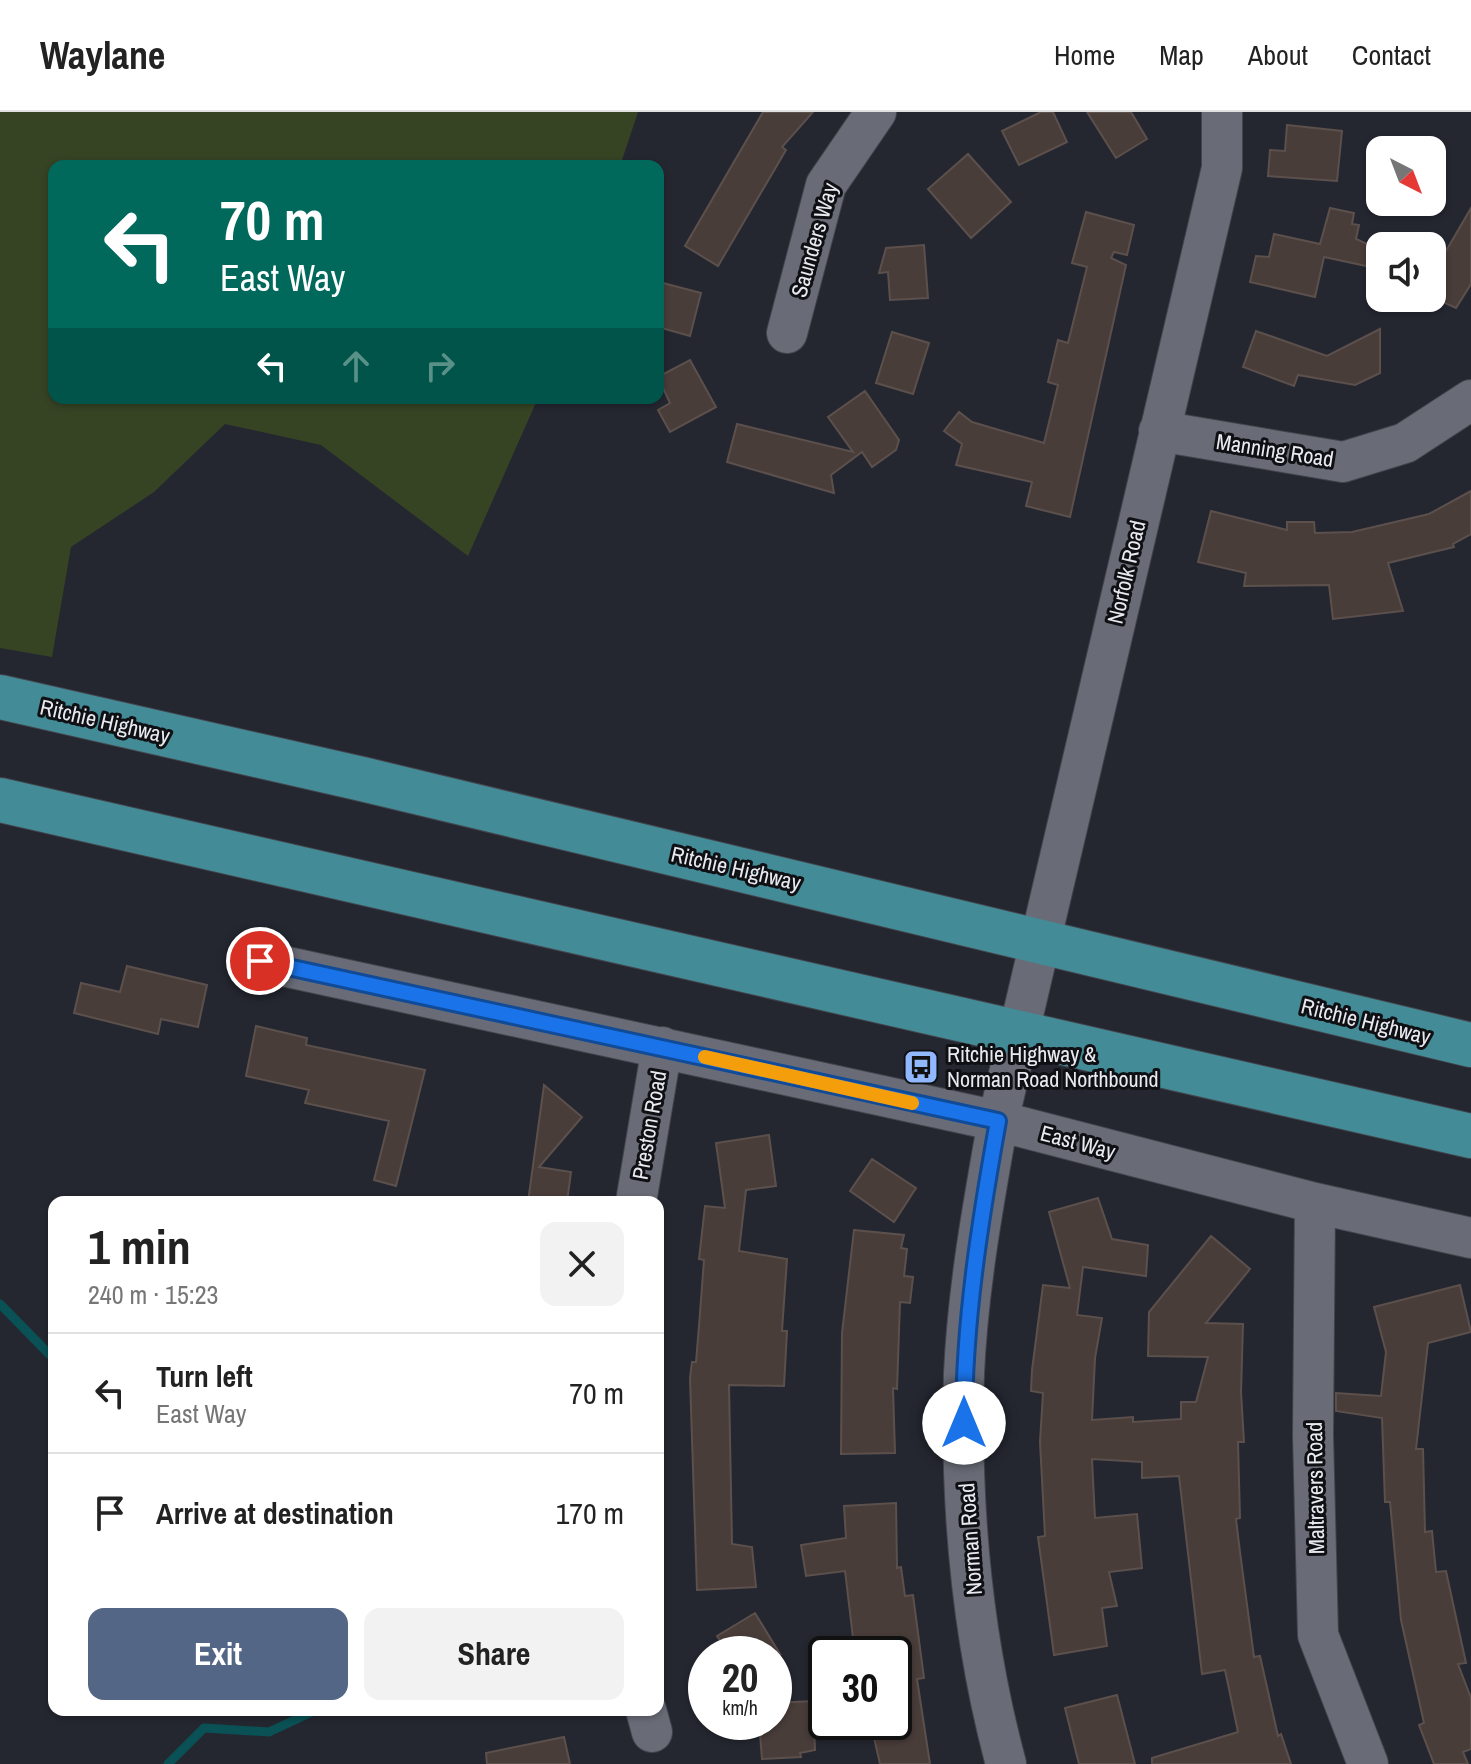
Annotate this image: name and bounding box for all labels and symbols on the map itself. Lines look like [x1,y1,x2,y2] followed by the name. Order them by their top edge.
[1366,136,1446,216] north arrow
[783,179,845,301] street label: Saunders Way
[1214,426,1336,474] street label: Manning Road
[1100,517,1152,627] street label: Norfolk Road
[37,691,173,751] street label: Ritchie Highway
[668,838,804,898] street label: Ritchie Highway
[226,927,294,995] pin
[1298,990,1434,1052] street label: Ritchie Highway
[947,1039,1159,1094] place label: Ritchie Highway & Norman Road Northbound
[902,1048,940,1086] bus stop icon: Ritchie Highway & Norman Road Northbound
[625,1068,673,1182] street label: Preston Road
[1037,1118,1119,1166] street label: East Way
[922,1381,1006,1465] position arrow
[1299,1422,1331,1554] street label: Maltravers Road
[951,1482,989,1596] street label: Norman Road
[808,1636,912,1740] speed limit sign: 30

